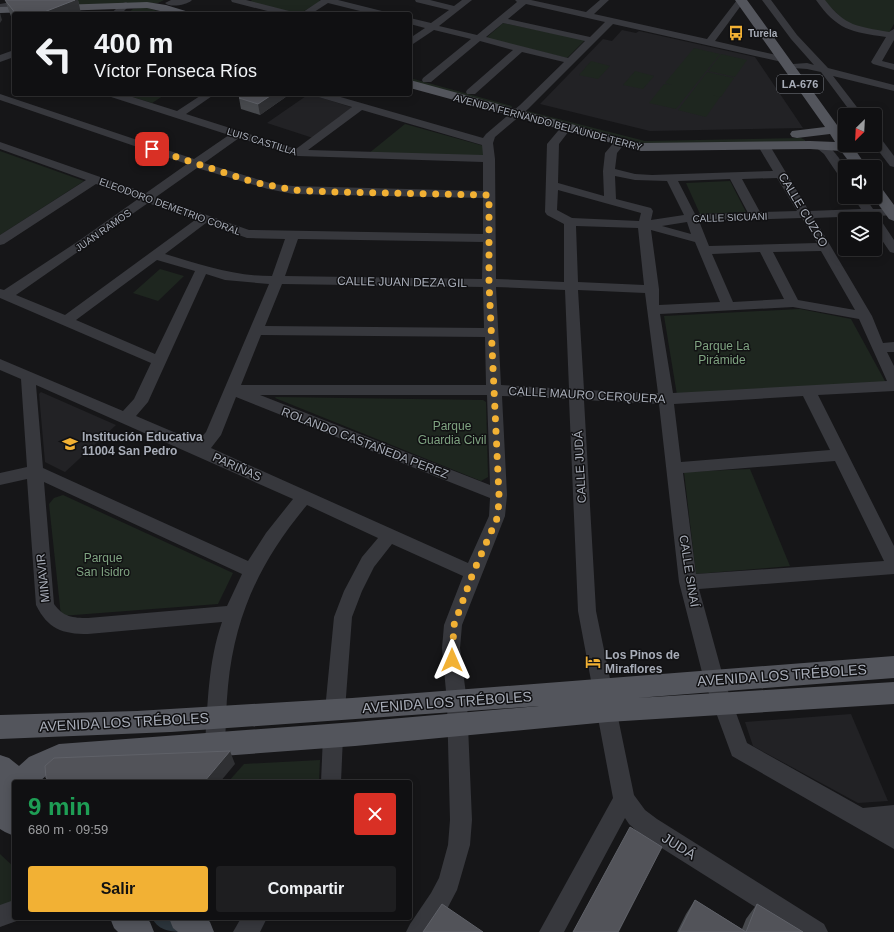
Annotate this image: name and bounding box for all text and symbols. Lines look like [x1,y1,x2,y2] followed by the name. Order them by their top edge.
[727,24,745,42] bus stop icon: Turela
[28,28,80,80] icon: left
[94,28,173,59] text: 400 m
[748,28,778,39] place label: Turela
[94,61,257,81] text: Víctor Fonseca Ríos
[777,75,823,93] road number: LA-676
[453,92,644,153] street label: AVENIDA FERNANDO BELAUNDE TERRY
[838,108,882,152] north arrow
[838,108,882,256] map controls
[226,126,298,157] street label: LUIS CASTILLA
[135,132,169,166] pin
[141,138,163,160] icon: arrive
[838,160,882,204] button: sound
[775,170,831,250] street label: CALLE CUZCO
[98,176,242,237] street label: ELEODORO DEMETRIO CORAL
[73,207,134,254] street label: JUAN RAMOS
[692,211,768,224] street label: CALLE SICUANI
[838,212,882,256] button: layers
[337,274,467,290] street label: CALLE JUAN DEZA GIL
[694,339,750,367] park label: Parque La Pirámide
[508,384,666,406] street label: CALLE MAURO CERQUERA
[279,405,451,481] street label: ROLANDO CASTAÑEDA PEREZ
[418,419,486,447] park label: Parque Guardia Civil
[82,430,203,458] place label: Institución Educativa 11004 San Pedro
[570,430,589,504] street label: CALLE JUDÁ
[61,435,79,453] school or university icon: Institución Educativa 11004 San Pedro
[210,450,264,484] street label: PARIÑAS
[676,534,703,609] street label: CALLE SINAÍ
[76,551,130,579] park label: Parque San Isidro
[33,553,53,603] street label: MINAVIR
[431,639,473,681] position arrow
[605,648,680,676] place label: Los Pinos de Miraflores
[584,653,602,671] hotel icon: Los Pinos de Miraflores
[697,661,867,689] street label: AVENIDA LOS TRÉBOLES
[362,688,532,716] street label: AVENIDA LOS TRÉBOLES
[39,710,209,734] street label: AVENIDA LOS TRÉBOLES
[28,793,91,820] text: 9 min
[354,793,396,835] button: close
[28,822,108,837] text: 680 m · 09:59
[659,830,699,863] street label: JUDÁ
[28,866,208,912] button: Salir
[216,866,396,912] button: Compartir

